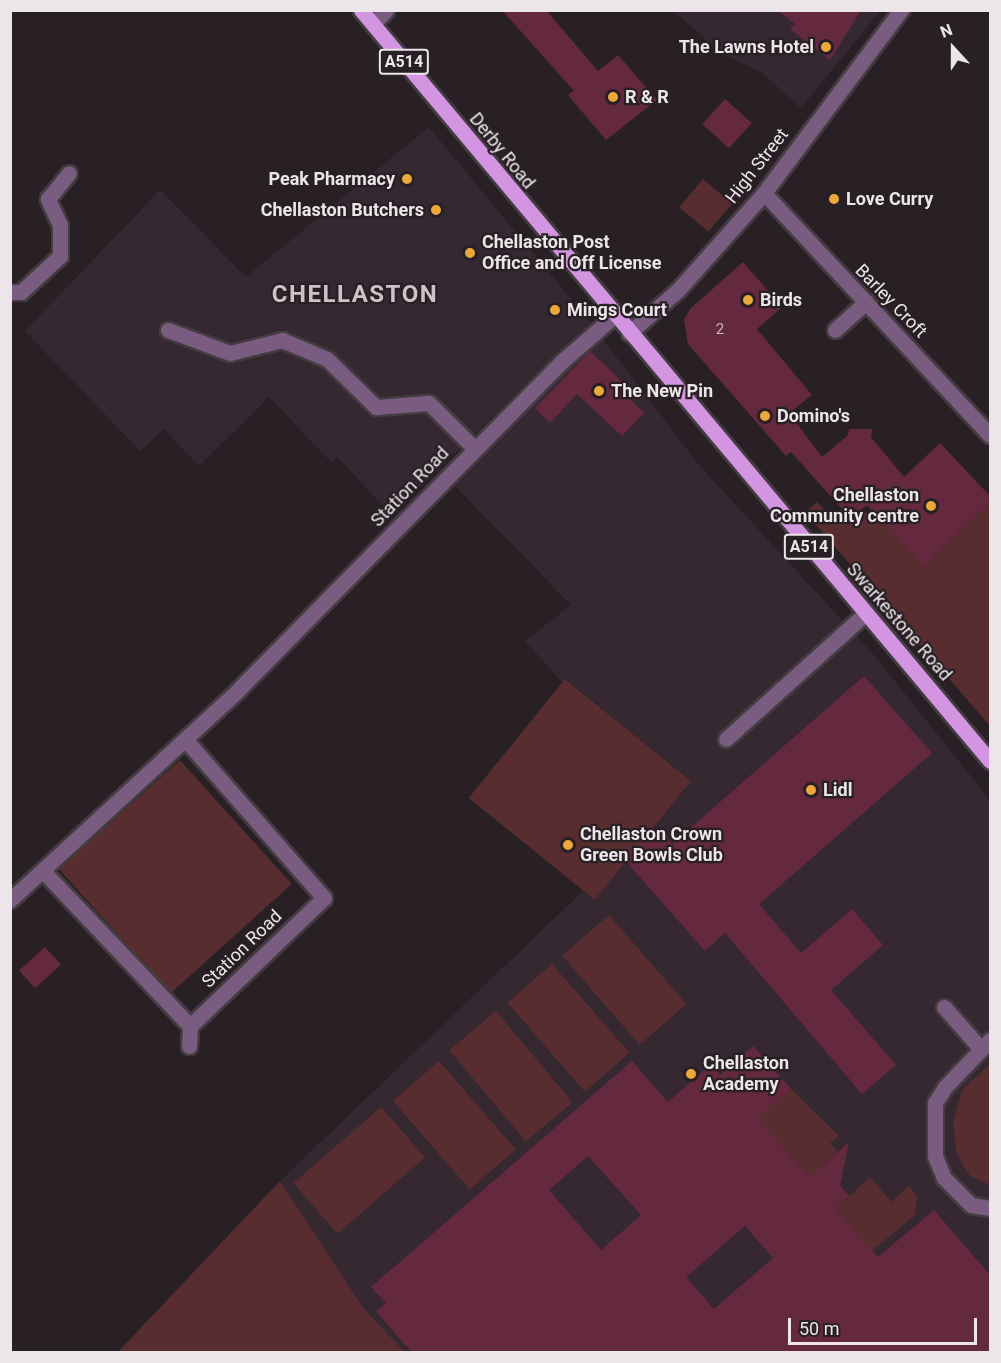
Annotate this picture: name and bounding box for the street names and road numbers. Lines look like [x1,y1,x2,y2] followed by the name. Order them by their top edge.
[378,49,430,75] road number: A514
[465,109,539,193] street label: Derby Road
[721,124,793,208] street label: High Street
[851,260,931,342] street label: Barley Croft
[367,443,453,531] street label: Station Road
[784,534,834,560] road number: A514
[842,559,956,685] street label: Swarkestone Road
[198,906,286,992] street label: Station Road

